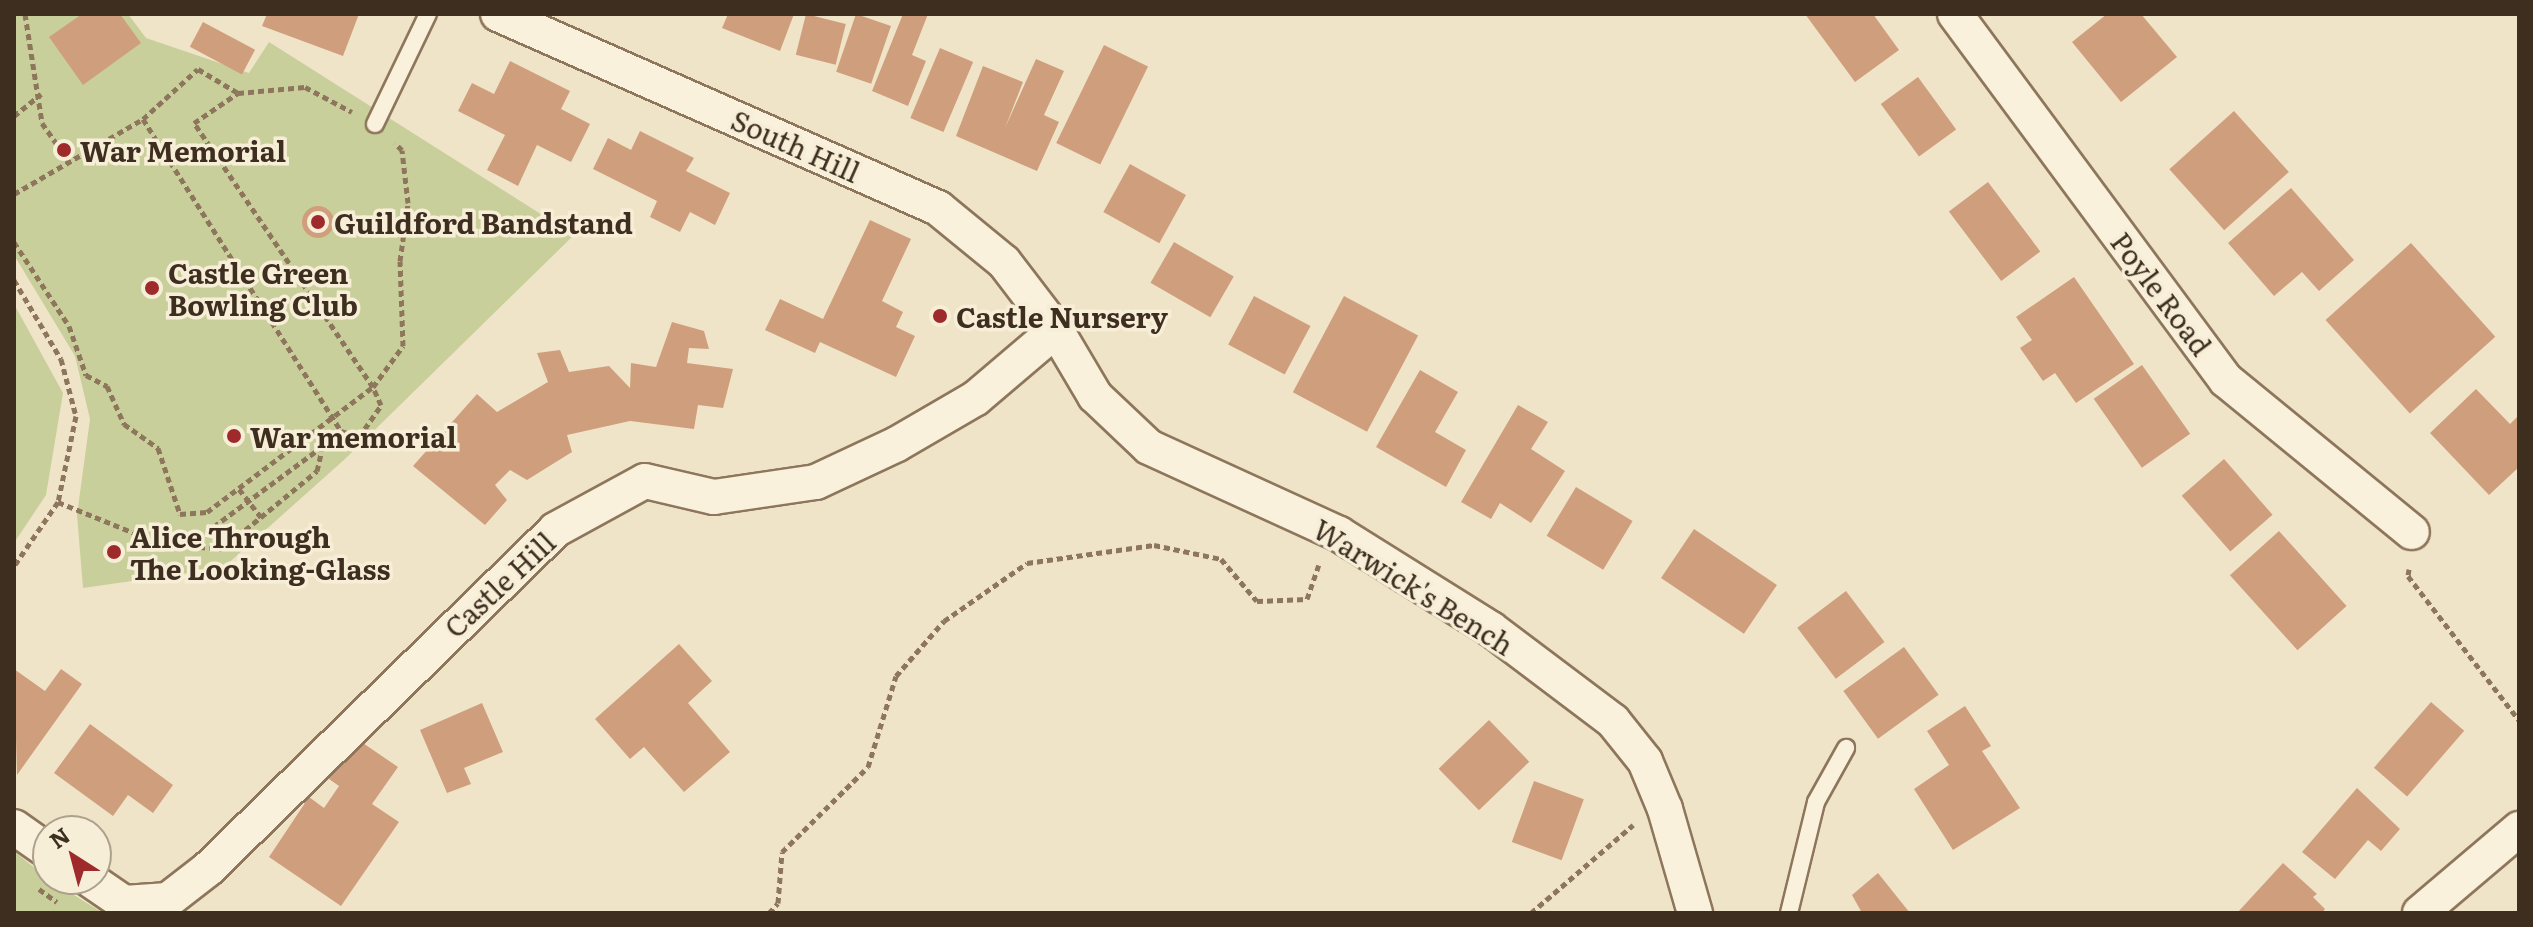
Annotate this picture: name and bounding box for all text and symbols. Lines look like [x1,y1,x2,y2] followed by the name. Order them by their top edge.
[727,102,865,188] street label: South Hill
[80,133,286,167] place label: War Memorial
[55,141,73,159] marker: War Memorial
[334,205,633,239] place label: Guildford Bandstand
[309,213,327,231] marker: Guildford Bandstand
[2105,225,2219,361] street label: Poyle Road
[168,255,358,321] place label: Castle Green Bowling Club
[143,279,161,297] marker: Castle Green Bowling Club
[956,299,1168,333] place label: Castle Nursery
[931,307,949,325] marker: Castle Nursery
[250,419,457,453] place label: War memorial
[225,427,243,445] marker: War memorial
[1308,511,1520,661] street label: Warwick's Bench
[130,519,391,585] place label: Alice Through The Looking-Glass
[437,524,561,644] street label: Castle Hill
[105,543,123,561] marker: Alice Through The Looking-Glass
[32,815,112,895] north arrow
[42,818,76,856] text: N

